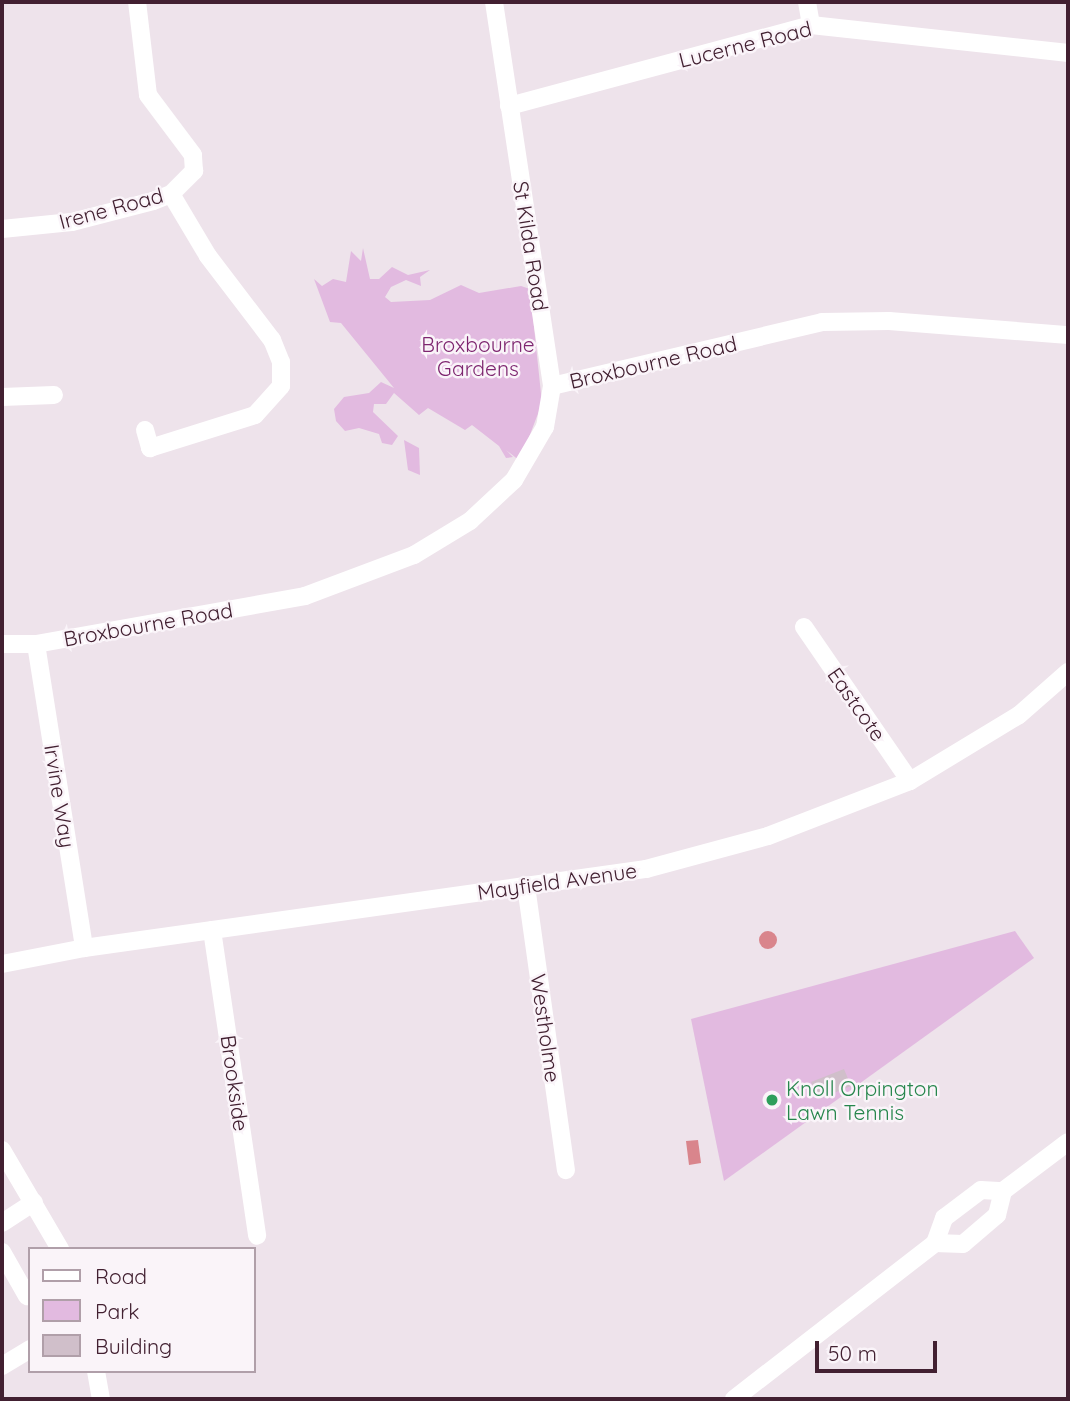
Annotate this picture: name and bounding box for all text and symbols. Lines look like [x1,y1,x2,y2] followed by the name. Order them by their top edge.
[676,15,814,73] street label: Lucerne Road
[508,179,554,313] street label: St Kilda Road
[56,182,166,234] street label: Irene Road
[567,330,739,394] street label: Broxbourne Road
[421,331,535,381] park label: Broxbourne Gardens
[62,597,234,651] street label: Broxbourne Road
[823,662,891,746] street label: Eastcote
[39,742,81,850] street label: Irvine Way
[476,857,638,905] street label: Mayfield Avenue
[526,972,566,1084] street label: Westholme
[216,1033,254,1133] street label: Brookside
[786,1075,939,1125] place label: Knoll Orpington Lawn Tennis
[764,1092,780,1108] marker: Knoll Orpington Lawn Tennis
[28,1247,256,1373] legend
[95,1263,147,1289] text: Road
[95,1298,139,1324] text: Park
[818,1328,940,1372] scale bar
[95,1333,172,1359] text: Building
[828,1340,877,1366] text: 50 m

